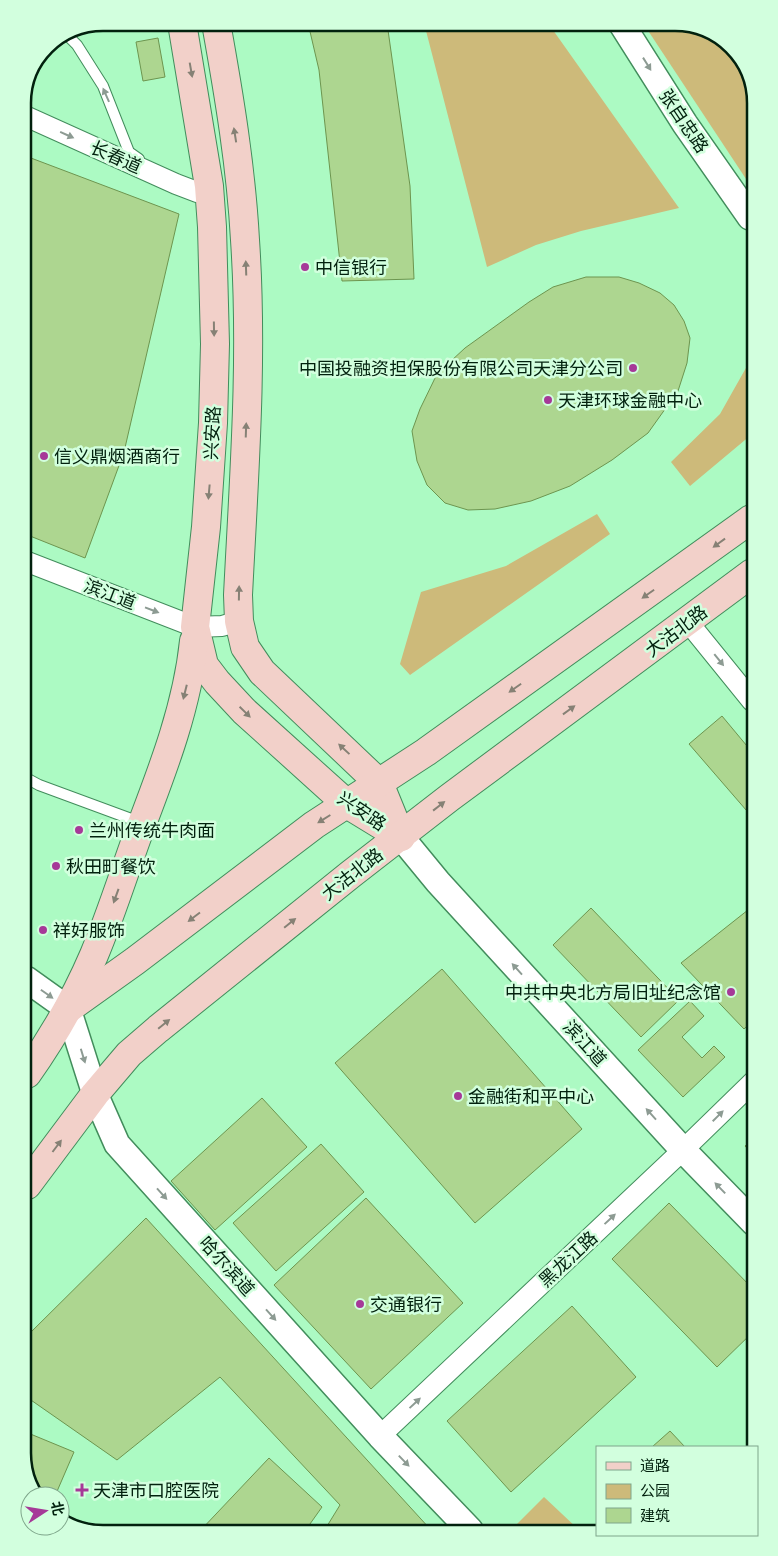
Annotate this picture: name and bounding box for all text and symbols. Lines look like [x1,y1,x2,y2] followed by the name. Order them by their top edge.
[642,57,651,71] one-way arrow
[187,63,195,79] one-way arrow
[654,85,714,157] street label: 张自忠路
[102,88,110,102] one-way arrow
[231,126,239,142] one-way arrow
[60,131,74,139] one-way arrow
[87,136,145,178] street label: 长春道
[315,256,387,279] place label: 中信银行
[242,260,250,276] one-way arrow
[299,261,311,273] marker: 中信银行
[211,322,219,338] one-way arrow
[299,357,623,380] place label: 中国投融资担保股份有限公司天津分公司
[627,362,639,374] marker: 中国投融资担保股份有限公司天津分公司
[558,389,702,412] place label: 天津环球金融中心
[542,394,554,406] marker: 天津环球金融中心
[199,405,225,461] street label: 兴安路
[242,422,250,438] one-way arrow
[54,445,180,468] place label: 信义鼎烟酒商行
[38,450,50,462] marker: 信义鼎烟酒商行
[205,484,213,500] one-way arrow
[713,537,726,547] one-way arrow
[81,574,139,614] street label: 滨江道
[235,584,243,600] one-way arrow
[641,589,655,599] one-way arrow
[640,600,712,662] street label: 大沽北路
[144,607,159,614] one-way arrow
[713,653,724,666] one-way arrow
[509,683,522,693] one-way arrow
[181,685,189,700] one-way arrow
[562,704,575,715] one-way arrow
[238,705,250,717] one-way arrow
[338,743,350,755] one-way arrow
[333,786,391,836] street label: 兴安路
[432,801,445,812] one-way arrow
[317,814,331,824] one-way arrow
[89,819,215,842] place label: 兰州传统牛肉面
[73,824,85,836] marker: 兰州传统牛肉面
[317,843,387,905] street label: 大沽北路
[66,855,156,878] place label: 秋田町餐饮
[50,860,62,872] marker: 秋田町餐饮
[112,888,119,903] one-way arrow
[188,911,201,922] one-way arrow
[284,917,297,928] one-way arrow
[53,919,125,942] place label: 祥好服饰
[37,924,49,936] marker: 祥好服饰
[511,963,523,975] one-way arrow
[505,981,721,1004] place label: 中共中央北方局旧址纪念馆
[725,986,737,998] marker: 中共中央北方局旧址纪念馆
[40,989,54,999] one-way arrow
[558,1015,612,1071] street label: 滨江道
[157,1019,170,1030] one-way arrow
[79,1048,87,1063] one-way arrow
[468,1085,594,1108] place label: 金融街和平中心
[452,1090,464,1102] marker: 金融街和平中心
[645,1108,656,1121] one-way arrow
[712,1110,724,1122] one-way arrow
[51,1140,62,1153] one-way arrow
[715,1182,727,1194] one-way arrow
[157,1188,168,1201] one-way arrow
[604,1213,616,1225] one-way arrow
[534,1226,602,1292] street label: 黑龙江路
[194,1232,260,1300] street label: 哈尔滨道
[370,1293,442,1316] place label: 交通银行
[354,1298,366,1310] marker: 交通银行
[265,1309,277,1321] one-way arrow
[409,1397,421,1409] one-way arrow
[596,1446,758,1536] legend
[398,1455,410,1467] one-way arrow
[640,1456,670,1475] text: 道路
[93,1479,219,1502] place label: 天津市口腔医院
[640,1481,670,1500] text: 公园
[75,1483,89,1497] marker: 天津市口腔医院
[20,1486,70,1536] north arrow
[47,1500,68,1517] text: 北
[640,1506,670,1525] text: 建筑

